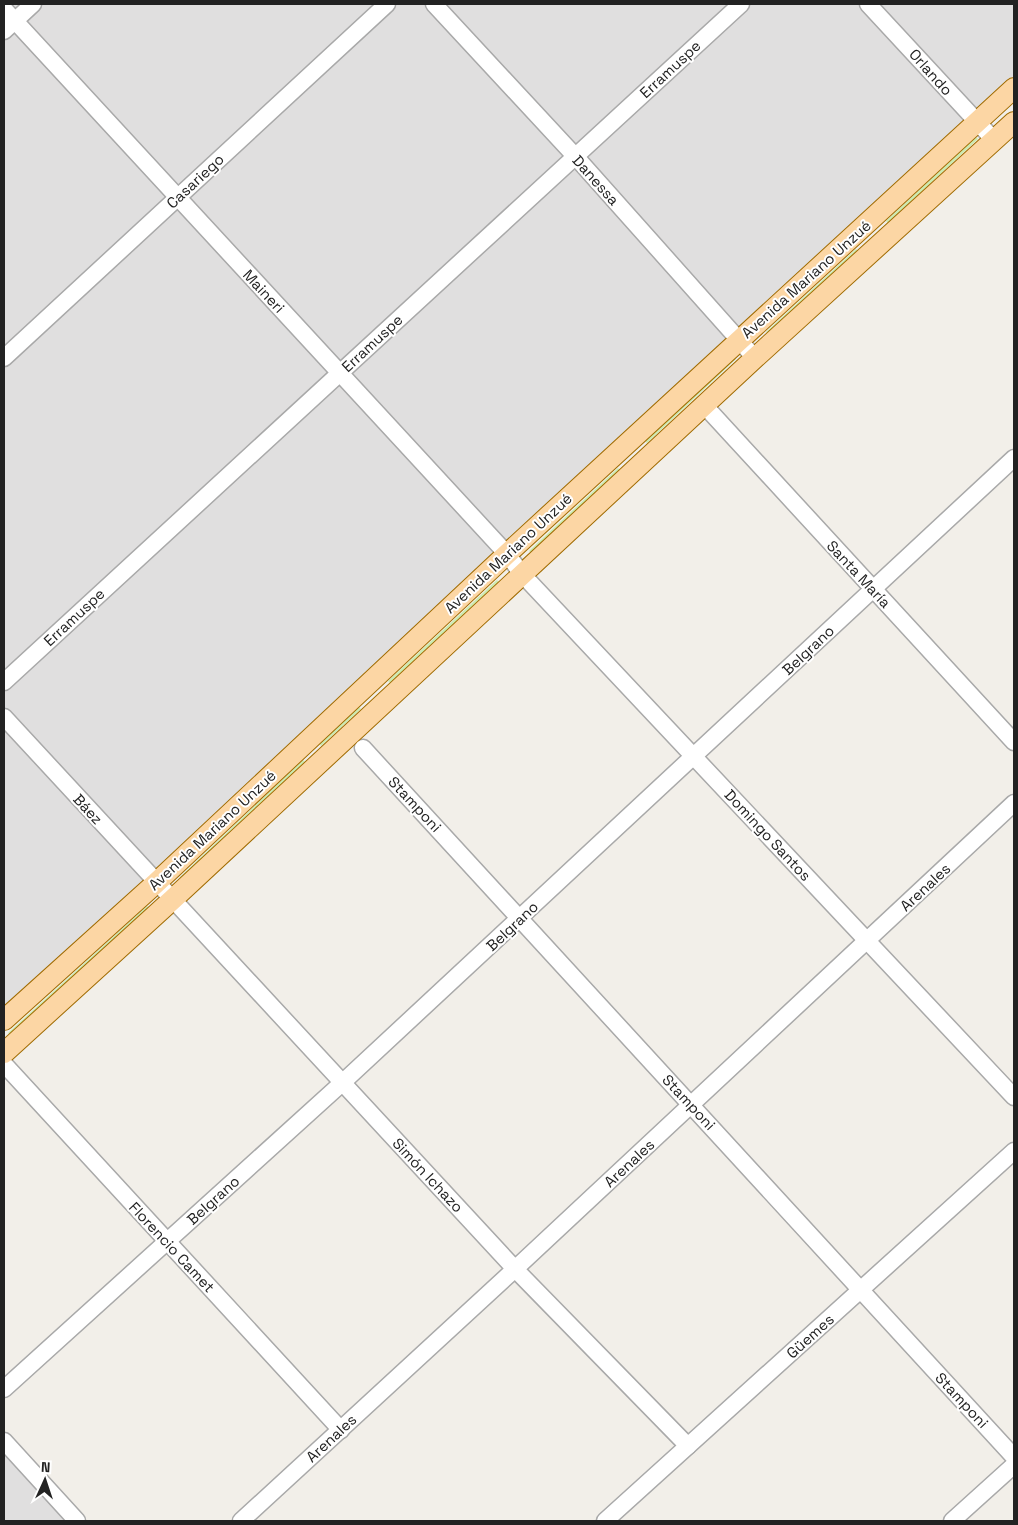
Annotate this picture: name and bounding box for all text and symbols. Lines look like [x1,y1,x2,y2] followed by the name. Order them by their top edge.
[636,36,705,102] street label: Erramuspe
[905,45,957,99] street label: Orlando
[162,150,228,212] street label: Casariego
[569,151,624,209] street label: Danessa
[737,216,875,342] street label: Avenida Mariano Unzué
[239,265,289,317] street label: Maineri
[338,310,407,376] street label: Erramuspe
[440,489,576,617] street label: Avenida Mariano Unzué
[823,536,895,612] street label: Santa María
[40,584,109,650] street label: Erramuspe
[778,621,838,679] street label: Belgrano
[144,766,280,894] street label: Avenida Mariano Unzué
[384,772,446,836] street label: Stamponi
[721,785,815,885] street label: Domingo Santos
[69,790,107,828] street label: Báez
[896,859,954,915] street label: Arenales
[482,897,542,955] street label: Belgrano
[658,1070,720,1134] street label: Stamponi
[389,1134,467,1216] street label: Simón Ichazo
[600,1135,658,1191] street label: Arenales
[183,1171,243,1229] street label: Belgrano
[125,1198,219,1296] street label: Florencio Camet
[782,1310,838,1362] street label: Güemes
[931,1368,993,1432] street label: Stamponi
[302,1410,360,1466] street label: Arenales
[20,1455,70,1505] north arrow
[41,1458,51,1476] text: N

